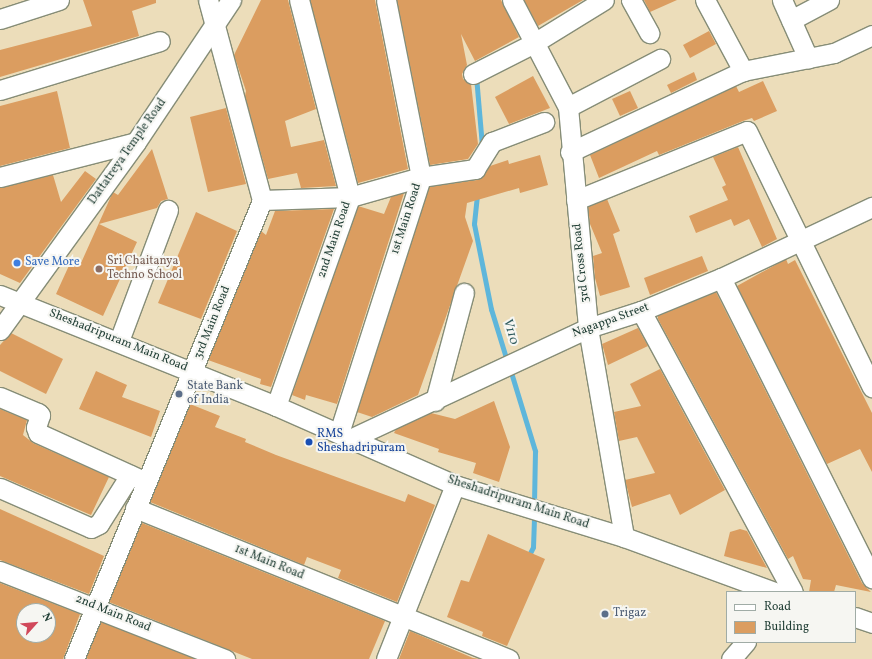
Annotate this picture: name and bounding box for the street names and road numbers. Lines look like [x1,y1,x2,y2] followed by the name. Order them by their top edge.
[86,96,170,208] street label: Dattatreya Temple Road
[389,182,425,256] street label: 1st Main Road
[315,200,355,280] street label: 2nd Main Road
[571,223,593,303] street label: 3rd Cross Road
[192,284,234,362] street label: 3rd Main Road
[571,300,651,342] street label: Nagappa Street
[47,307,189,375] street label: Sheshadripuram Main Road
[445,473,591,533] street label: Sheshadripuram Main Road
[232,542,306,584] street label: 1st Main Road
[73,592,153,636] street label: 2nd Main Road

